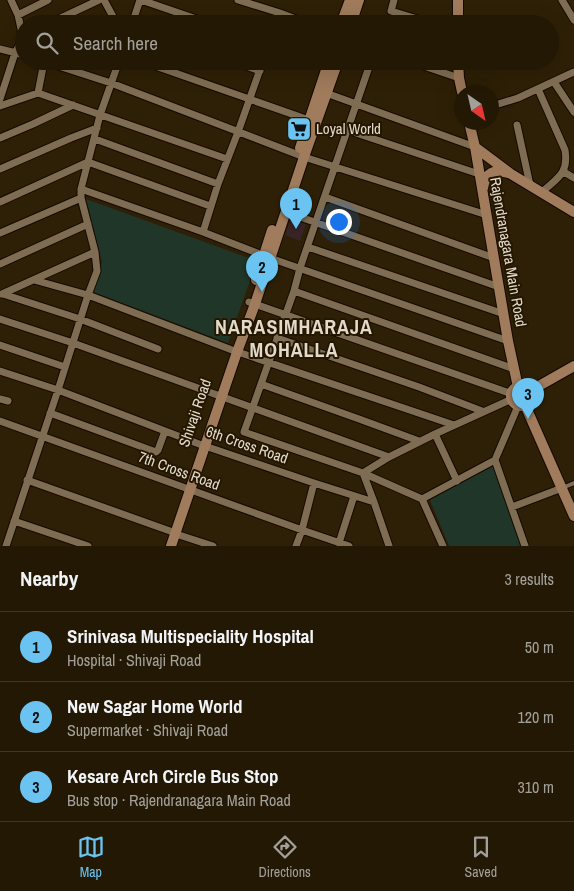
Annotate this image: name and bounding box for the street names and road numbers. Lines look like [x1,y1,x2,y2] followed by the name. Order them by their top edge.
[485,175,532,328] street label: Rajendranagara Main Road
[173,376,216,450] street label: Shivaji Road
[203,421,291,468] street label: 6th Cross Road
[135,446,223,495] street label: 7th Cross Road

